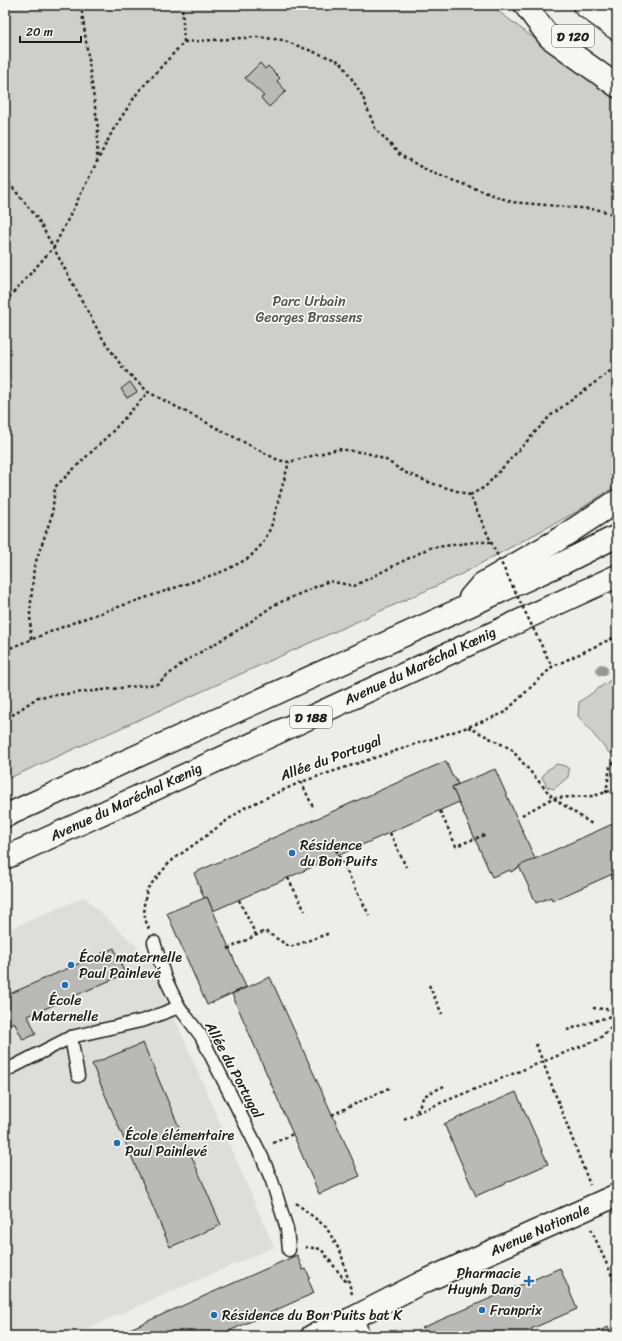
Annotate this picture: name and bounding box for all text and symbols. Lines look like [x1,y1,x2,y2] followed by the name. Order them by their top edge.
[20,18,81,44] scale bar
[26,21,53,43] text: 20 m
[552,25,594,47] road number: D 120
[256,289,363,330] park label: Parc Urbain Georges Brassens
[339,620,500,713] street label: Avenue du Maréchal Kœnig
[290,706,332,728] road number: D 188
[276,728,386,788] street label: Allée du Portugal
[45,756,206,849] street label: Avenue du Maréchal Kœnig
[300,833,378,874] place label: Résidence du Bon Puits
[287,848,297,858] marker: Résidence du Bon Puits
[79,945,182,986] place label: École maternelle Paul Painlevé
[66,960,76,970] marker: École maternelle Paul Painlevé
[60,980,70,990] marker: École Maternelle
[31,988,99,1029] place label: École Maternelle
[197,1016,271,1124] street label: Allée du Portugal
[125,1123,234,1164] place label: École élémentaire Paul Painlevé
[112,1138,122,1148] marker: École élémentaire Paul Painlevé
[485,1197,594,1264] street label: Avenue Nationale
[448,1261,521,1302] place label: Pharmacie Huynh Dang
[524,1276,534,1286] marker: Pharmacie Huynh Dang
[490,1298,543,1323] place label: Franprix
[222,1303,403,1328] place label: Résidence du Bon Puits bat K
[477,1305,487,1315] marker: Franprix
[209,1310,219,1320] marker: Résidence du Bon Puits bat K

